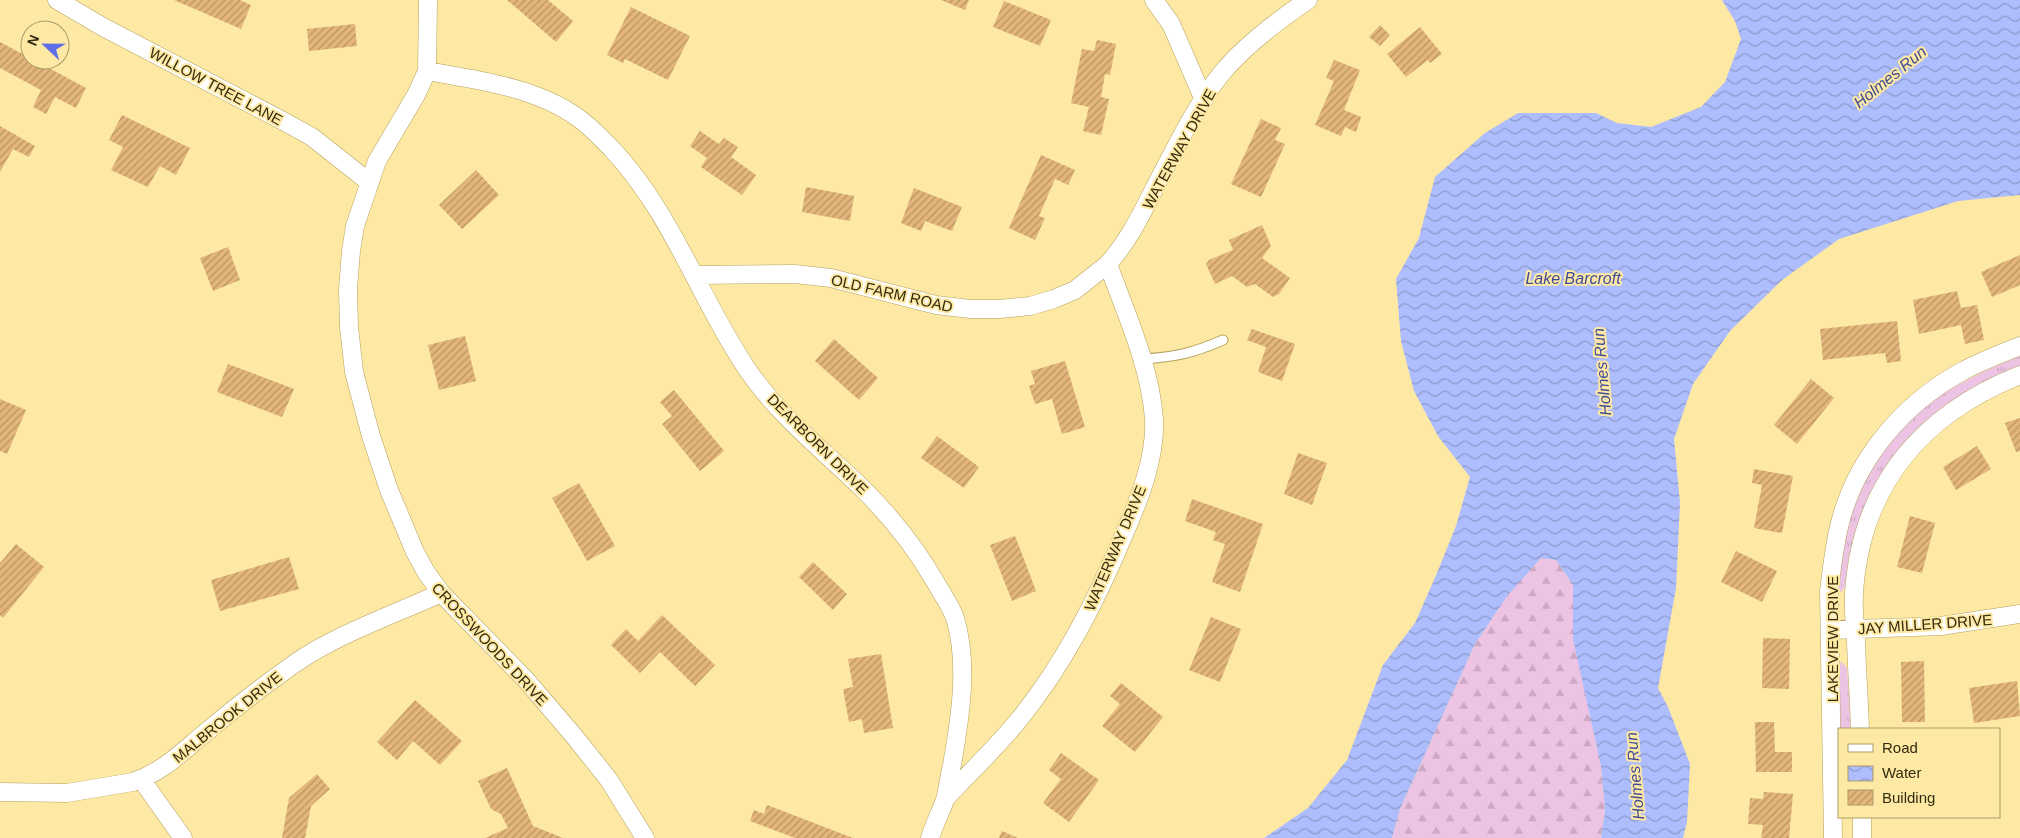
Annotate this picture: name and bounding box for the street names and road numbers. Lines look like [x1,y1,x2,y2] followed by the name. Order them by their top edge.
[147,44,285,128] street label: WILLOW TREE LANE
[1139,86,1219,212] street label: WATERWAY DRIVE
[830,271,955,315] street label: OLD FARM ROAD
[764,390,872,498] street label: DEARBORN DRIVE
[1081,483,1149,613] street label: WATERWAY DRIVE
[1824,576,1841,702] street label: LAKEVIEW DRIVE
[429,579,551,709] street label: CROSSWOODS DRIVE
[1857,611,1993,637] street label: JAY MILLER DRIVE
[169,668,285,766] street label: MALBROOK DRIVE

